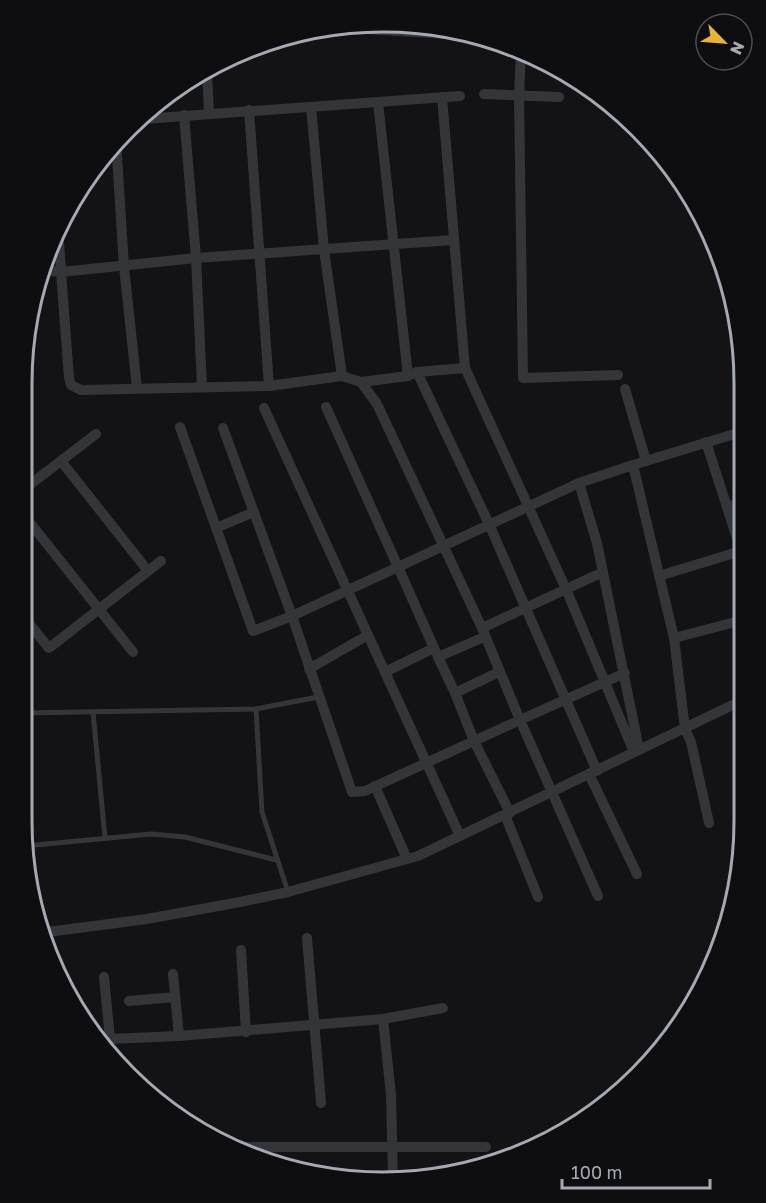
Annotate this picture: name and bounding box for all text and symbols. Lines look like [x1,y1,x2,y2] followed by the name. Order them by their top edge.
[694,12,754,72] north arrow
[726,39,749,58] text: N
[562,1152,710,1190] scale bar
[571,1161,622,1183] text: 100 m

